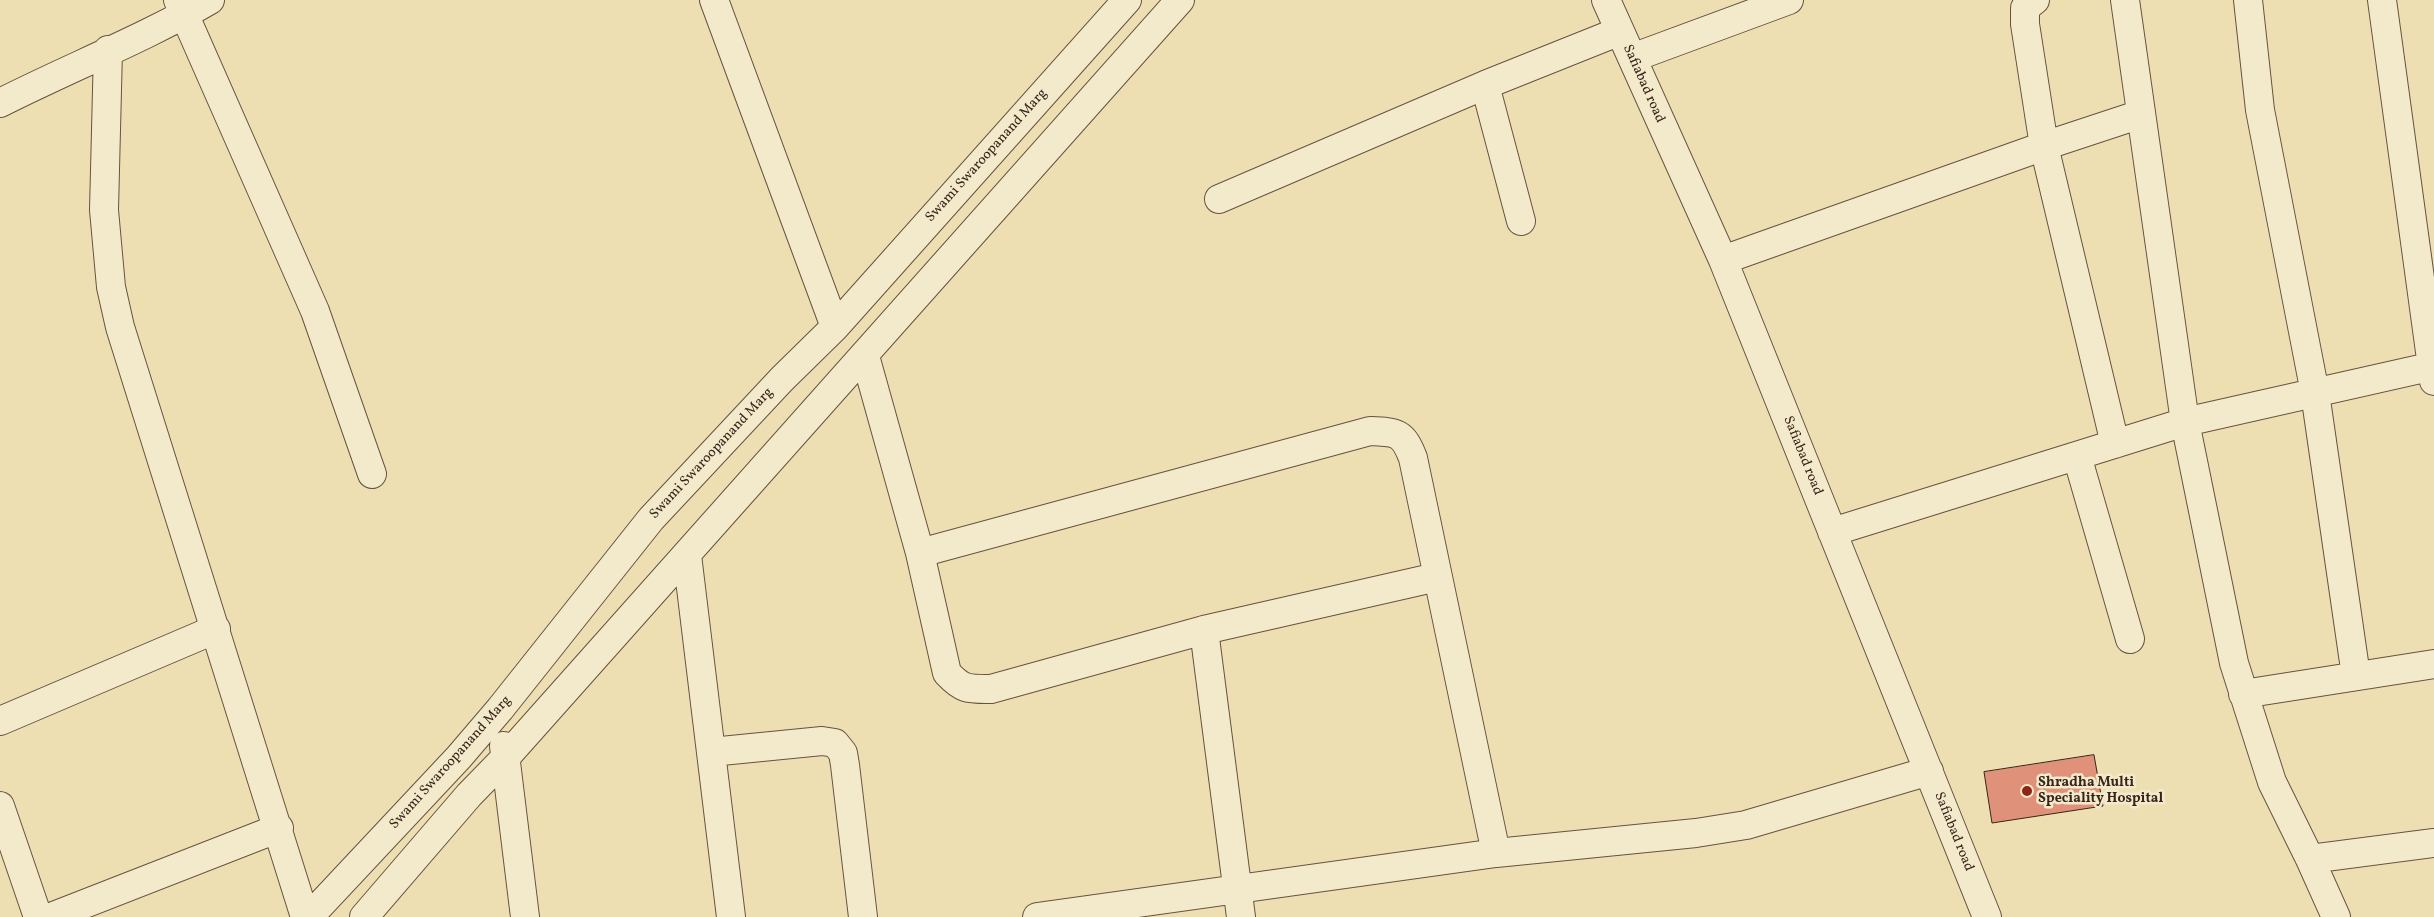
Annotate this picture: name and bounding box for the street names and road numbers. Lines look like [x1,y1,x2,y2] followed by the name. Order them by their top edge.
[1618,42,1668,126] street label: Safiabad road
[923,86,1051,226] street label: Swami Swaroopanand Marg
[647,385,777,523] street label: Swami Swaroopanand Marg
[1778,414,1826,498] street label: Safiabad road
[387,693,515,833] street label: Swami Swaroopanand Marg
[1929,790,1977,874] street label: Safiabad road

